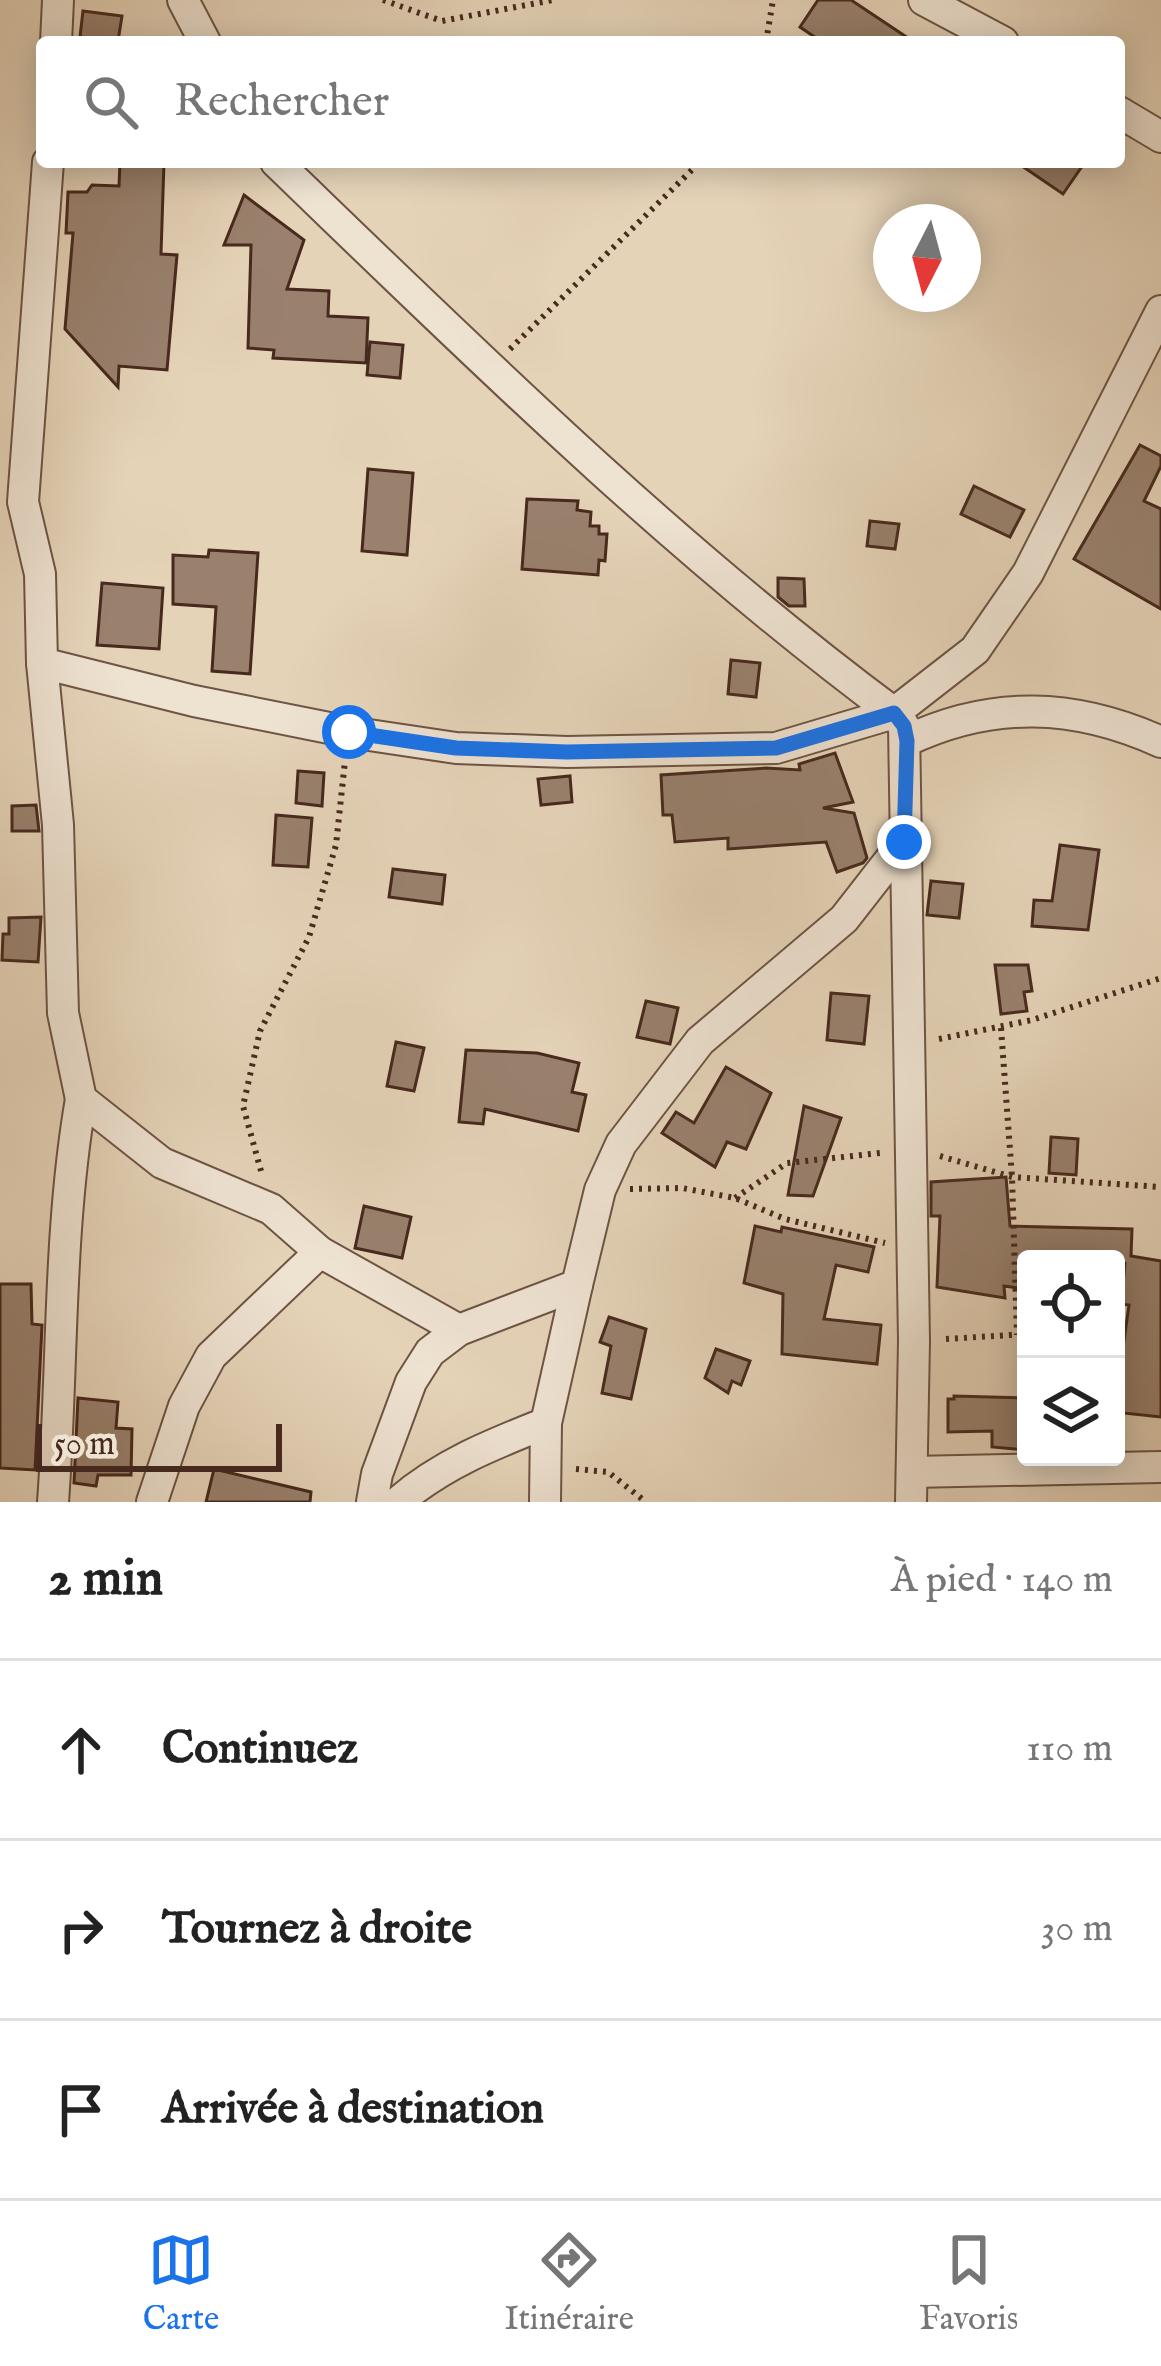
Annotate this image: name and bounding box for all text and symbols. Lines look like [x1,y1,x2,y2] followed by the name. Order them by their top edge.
[36,36,1125,168] search box
[78,69,144,135] icon: search
[174,74,389,131] text: Rechercher
[873,204,981,312] north arrow
[322,705,376,759] route start
[877,815,931,869] route end
[1017,1250,1125,1466] map controls
[1017,1250,1125,1358] button: locate
[1017,1358,1125,1466] button: layers
[36,1418,282,1471] scale bar
[54,1424,115,1466] text: 50 m
[48,1548,163,1613] text: 2 min
[891,1556,1113,1605] text: À pied · 140 m
[48,1717,114,1783] icon: ahead
[162,1721,358,1778] text: Continuez
[1026,1725,1113,1774] text: 110 m
[48,1897,114,1963] icon: right
[162,1901,472,1958] text: Tournez à droite
[1041,1905,1113,1954] text: 30 m
[48,2077,114,2143] icon: arrive
[162,2081,544,2138] text: Arrivée à destination
[143,2227,219,2341] tab: Carte
[505,2227,634,2341] tab: Itinéraire
[919,2227,1018,2341] tab: Favoris

